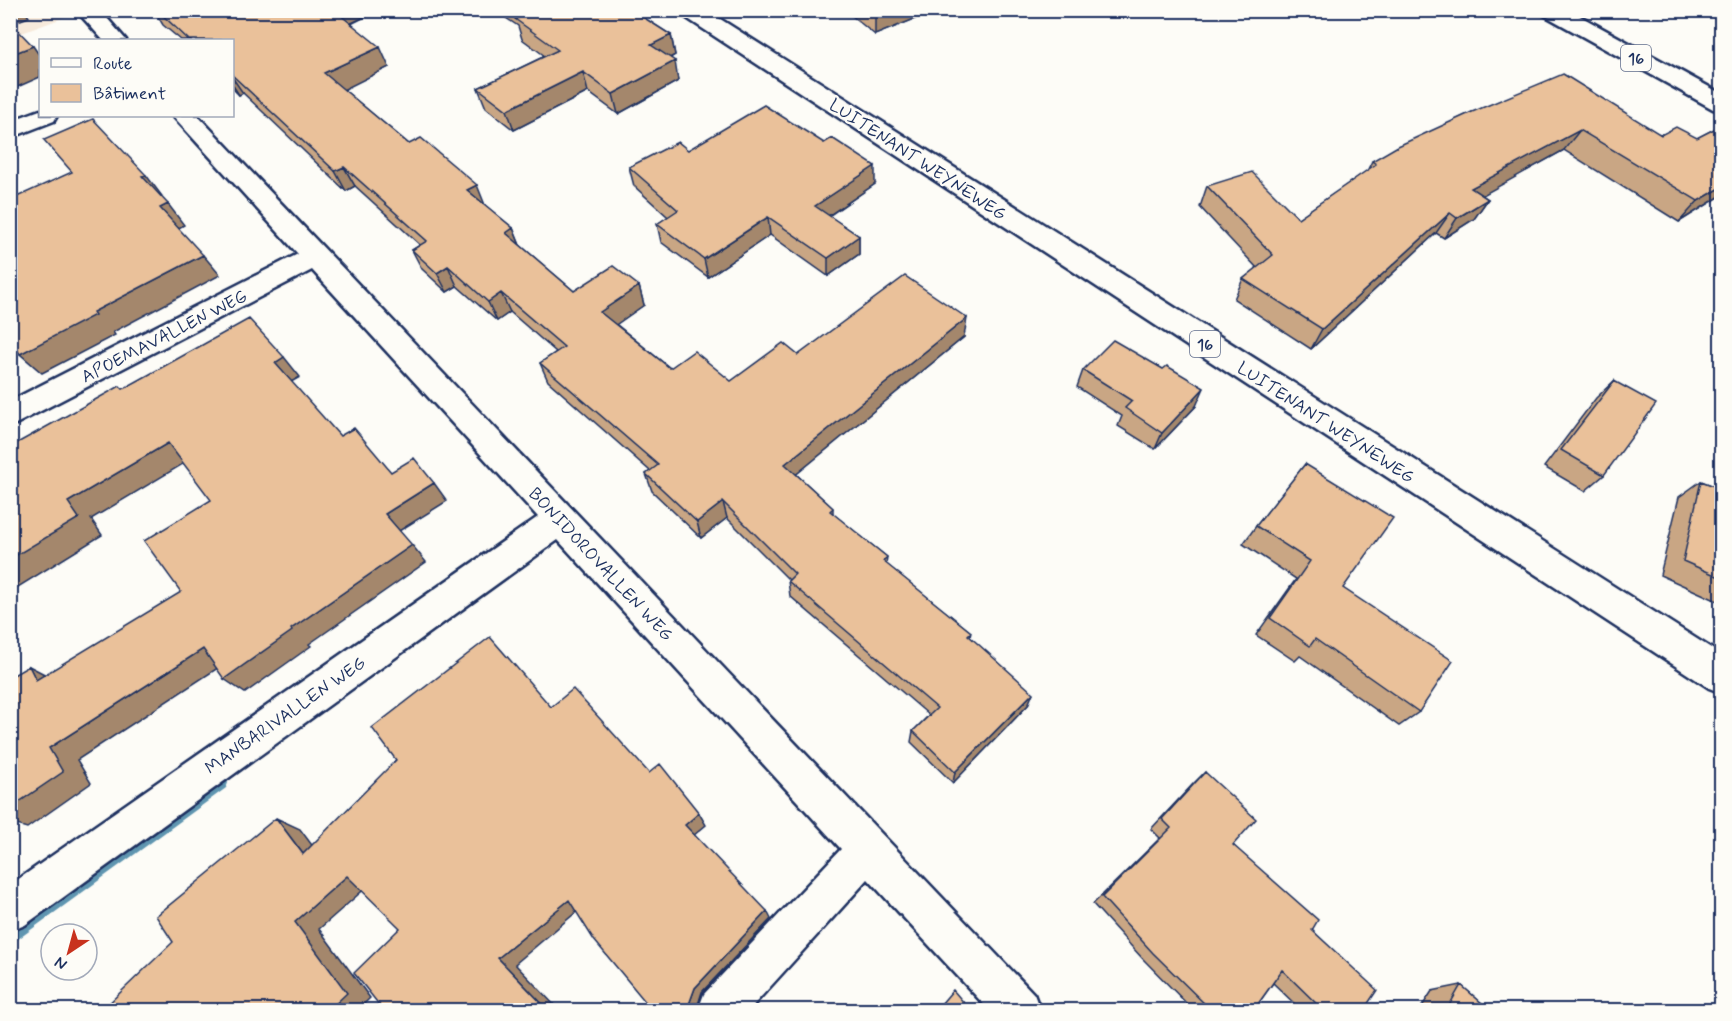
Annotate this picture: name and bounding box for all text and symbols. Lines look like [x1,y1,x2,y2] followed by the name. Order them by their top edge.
[39,39,234,117] legend
[1621,45,1651,71] road number: 16
[93,52,132,76] text: Route
[93,82,166,106] text: Bâtiment
[824,93,1011,226] street label: LUITENANT WEYNEWEG
[77,285,252,389] street label: APOEMAVALLEN WEG
[1190,331,1220,357] road number: 16
[1232,356,1419,489] street label: LUITENANT WEYNEWEG
[523,483,678,647] street label: BONIDOROVALLEN WEG
[201,651,371,780] street label: MANBARIVALLEN WEG
[39,922,99,982] north arrow
[51,951,72,975] text: N

